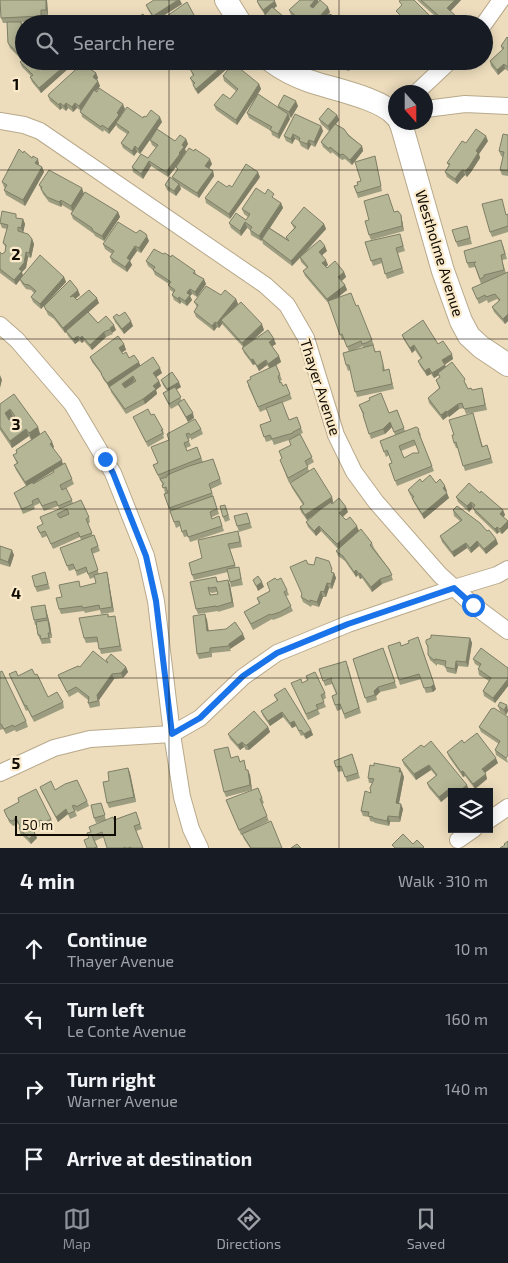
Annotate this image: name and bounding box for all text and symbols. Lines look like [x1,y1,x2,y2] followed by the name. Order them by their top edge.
[15,15,493,70] search box
[33,29,61,57] icon: search
[73,31,175,54] text: Search here
[13,74,19,93] text: 1
[388,85,433,130] north arrow
[412,187,468,319] street label: Westholme Avenue
[11,244,21,263] text: 2
[297,336,345,438] street label: Thayer Avenue
[11,414,21,433] text: 3
[94,448,117,471] route end
[11,583,21,602] text: 4
[462,594,485,617] route start
[12,753,21,772] text: 5
[448,788,493,833] map controls
[448,788,493,833] button: layers
[15,813,116,836] scale bar
[22,816,53,833] text: 50 m
[20,868,75,893] text: 4 min
[398,871,488,890] text: Walk · 310 m
[67,928,147,951] text: Continue
[20,935,48,963] icon: ahead
[454,939,488,958] text: 10 m
[67,951,174,970] text: Thayer Avenue
[67,998,144,1021] text: Turn left
[20,1005,48,1033] icon: left
[445,1009,488,1028] text: 160 m
[67,1021,186,1040] text: Le Conte Avenue
[67,1068,155,1091] text: Turn right
[20,1075,48,1103] icon: right
[445,1079,488,1098] text: 140 m
[67,1091,178,1110] text: Warner Avenue
[20,1145,48,1173] icon: arrive
[67,1147,252,1170] text: Arrive at destination
[63,1205,91,1252] tab: Map
[217,1205,281,1252] tab: Directions
[407,1205,445,1252] tab: Saved

